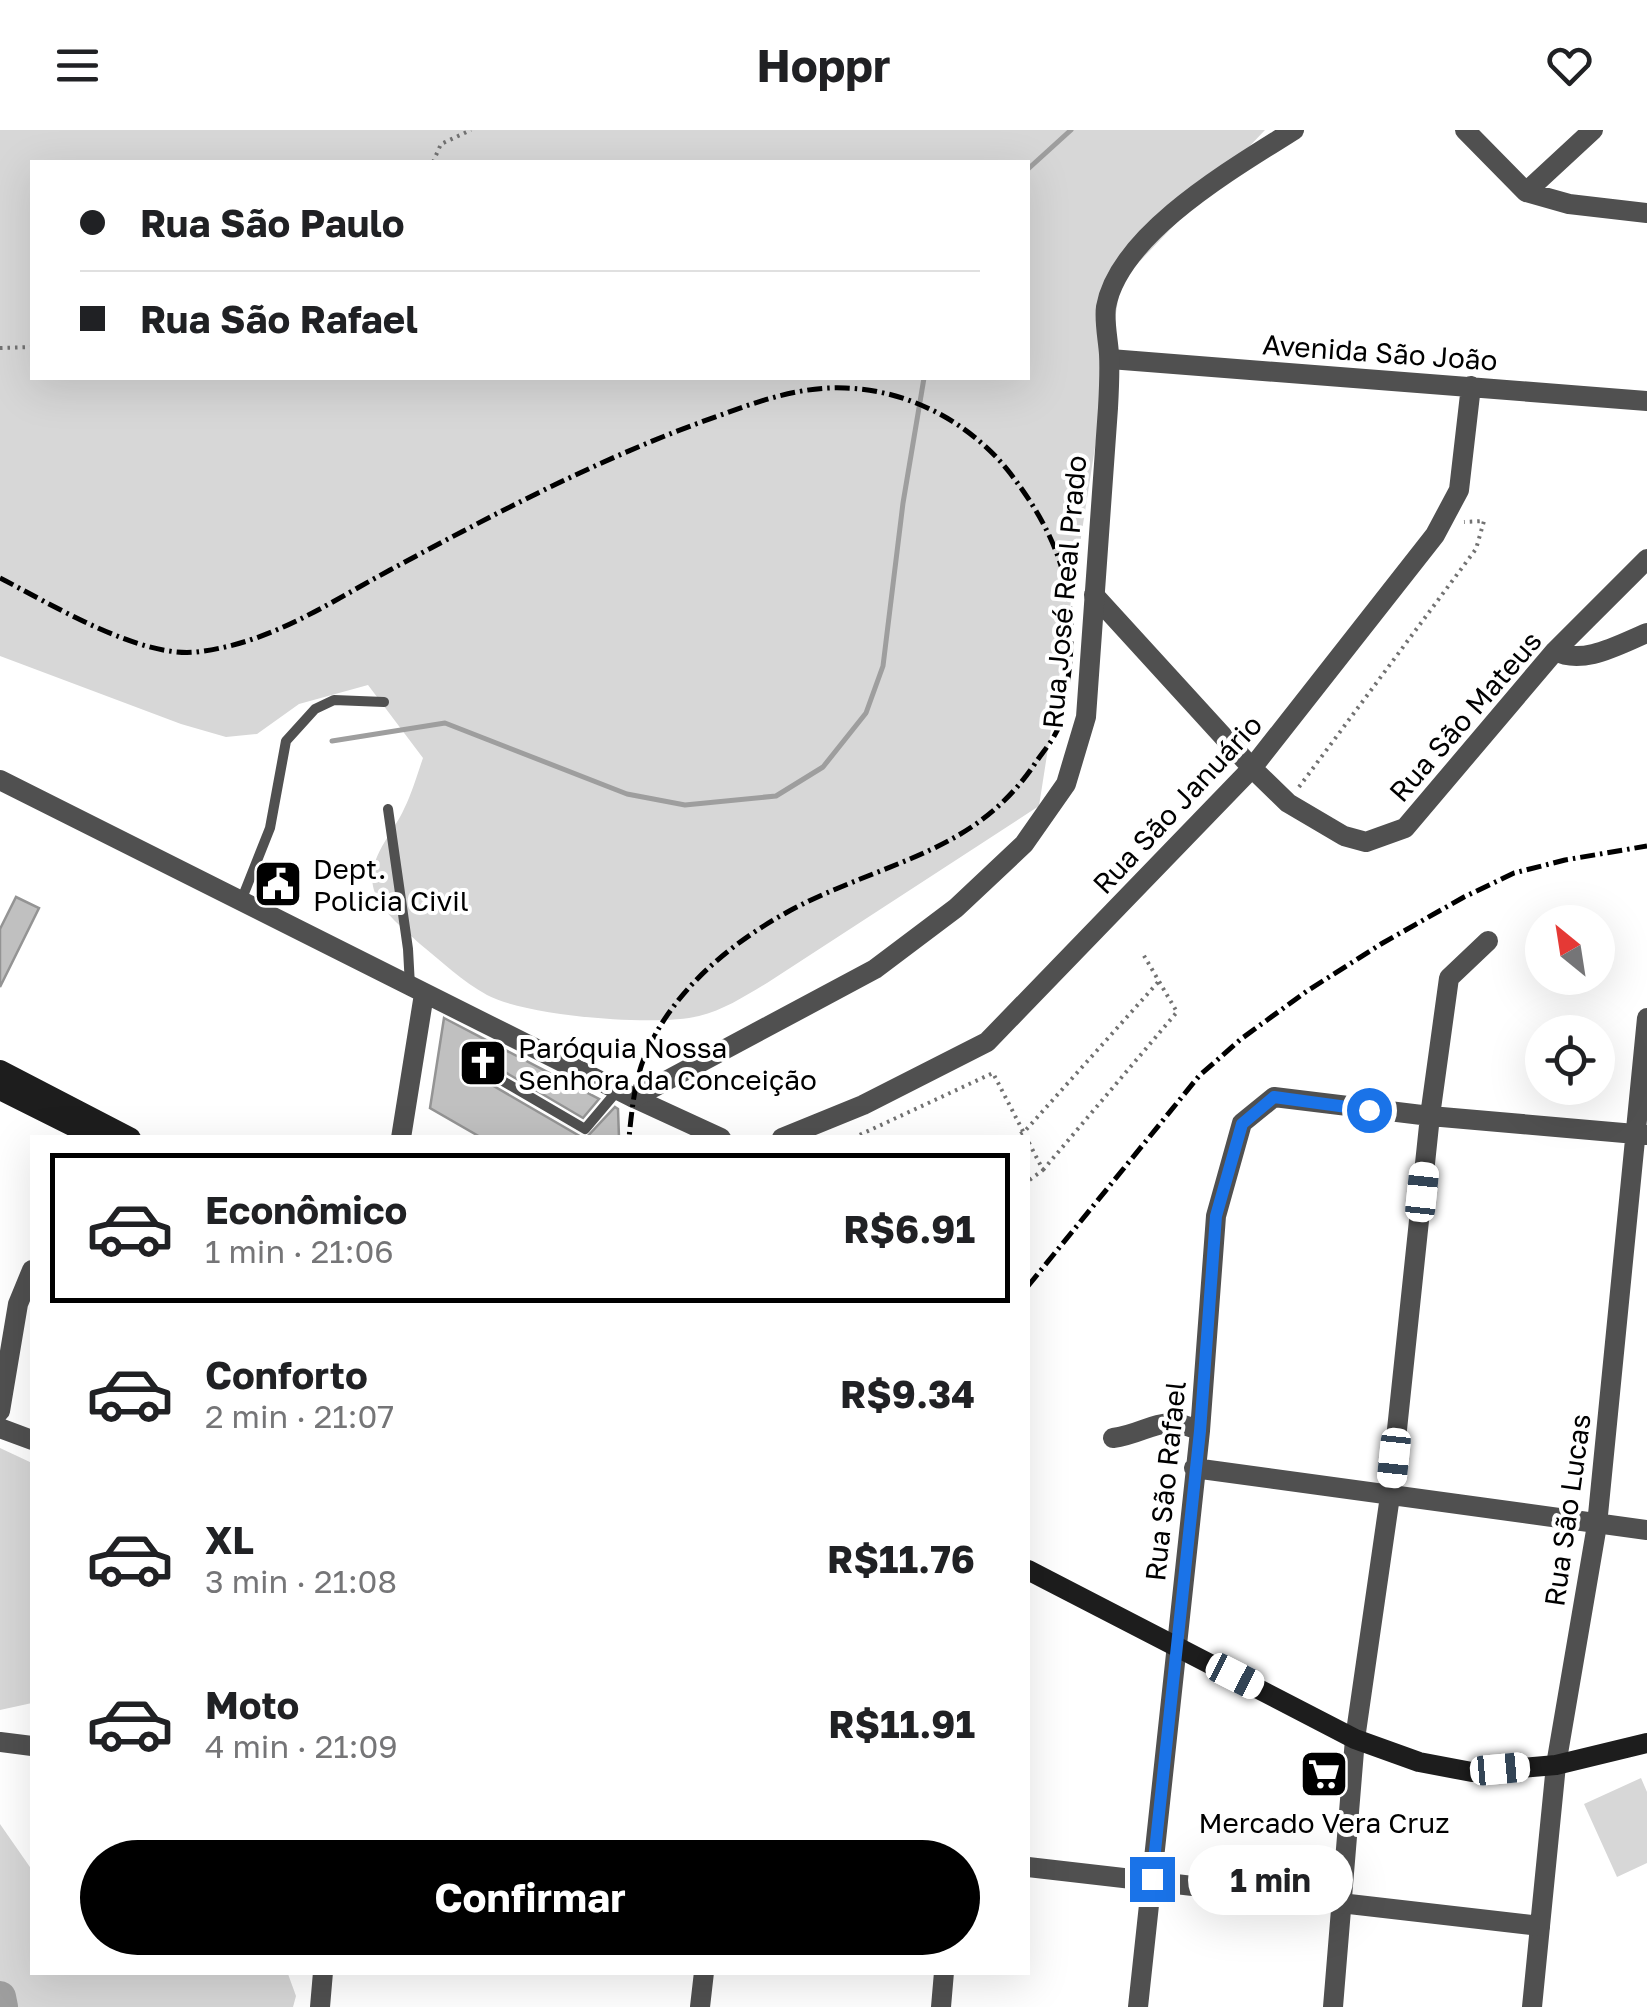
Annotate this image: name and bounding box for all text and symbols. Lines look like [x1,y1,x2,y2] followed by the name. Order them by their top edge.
[50,38,105,93] icon: menu
[756,38,891,92] text: Hoppr
[1542,38,1597,93] icon: heart
[140,200,405,245] text: Rua São Paulo
[140,296,418,341] text: Rua São Rafael
[1261,327,1499,377] street label: Avenida São João
[1036,454,1092,730] street label: Rua José Real Prado
[1382,624,1548,808] street label: Rua São Mateus
[1086,708,1268,900] street label: Rua São Januário
[313,852,469,917] place label: Dept. Policia Civil
[252,858,304,910] public building icon: Dept. Policia Civil
[1525,905,1615,995] north arrow
[1525,905,1615,1105] map controls
[1525,1015,1615,1105] button: locate
[518,1031,817,1096] place label: Paróquia Nossa Senhora da Conceição
[457,1037,509,1089] church icon: Paróquia Nossa Senhora da Conceição
[1347,1088,1392,1133] route start
[1404,1161,1440,1223] car
[85,1183,175,1273] icon: car
[205,1187,407,1232] text: Econômico
[843,1206,975,1251] text: R$6.91
[205,1232,394,1270] text: 1 min · 21:06
[85,1348,175,1438] icon: car
[205,1352,368,1397] text: Conforto
[840,1371,975,1416] text: R$9.34
[1138,1379,1192,1583] street label: Rua São Rafael
[205,1397,394,1435] text: 2 min · 21:07
[1537,1412,1597,1608] street label: Rua São Lucas
[1376,1427,1412,1489] car
[85,1513,175,1603] icon: car
[205,1517,254,1562] text: XL
[827,1536,975,1581] text: R$11.76
[205,1562,397,1600] text: 3 min · 21:08
[1201,1649,1269,1703] car
[85,1678,175,1768] icon: car
[205,1682,299,1727] text: Moto
[828,1701,975,1746] text: R$11.91
[205,1727,398,1765] text: 4 min · 21:09
[1298,1748,1350,1800] supermarket icon: Mercado Vera Cruz
[1469,1751,1531,1787] car
[1198,1806,1450,1839] place label: Mercado Vera Cruz
[80,1840,980,1955] button: Confirmar
[1187,1844,1352,1914] callout: 1 min
[1130,1857,1175,1902] route end
[1230,1861,1311,1899] text: 1 min

